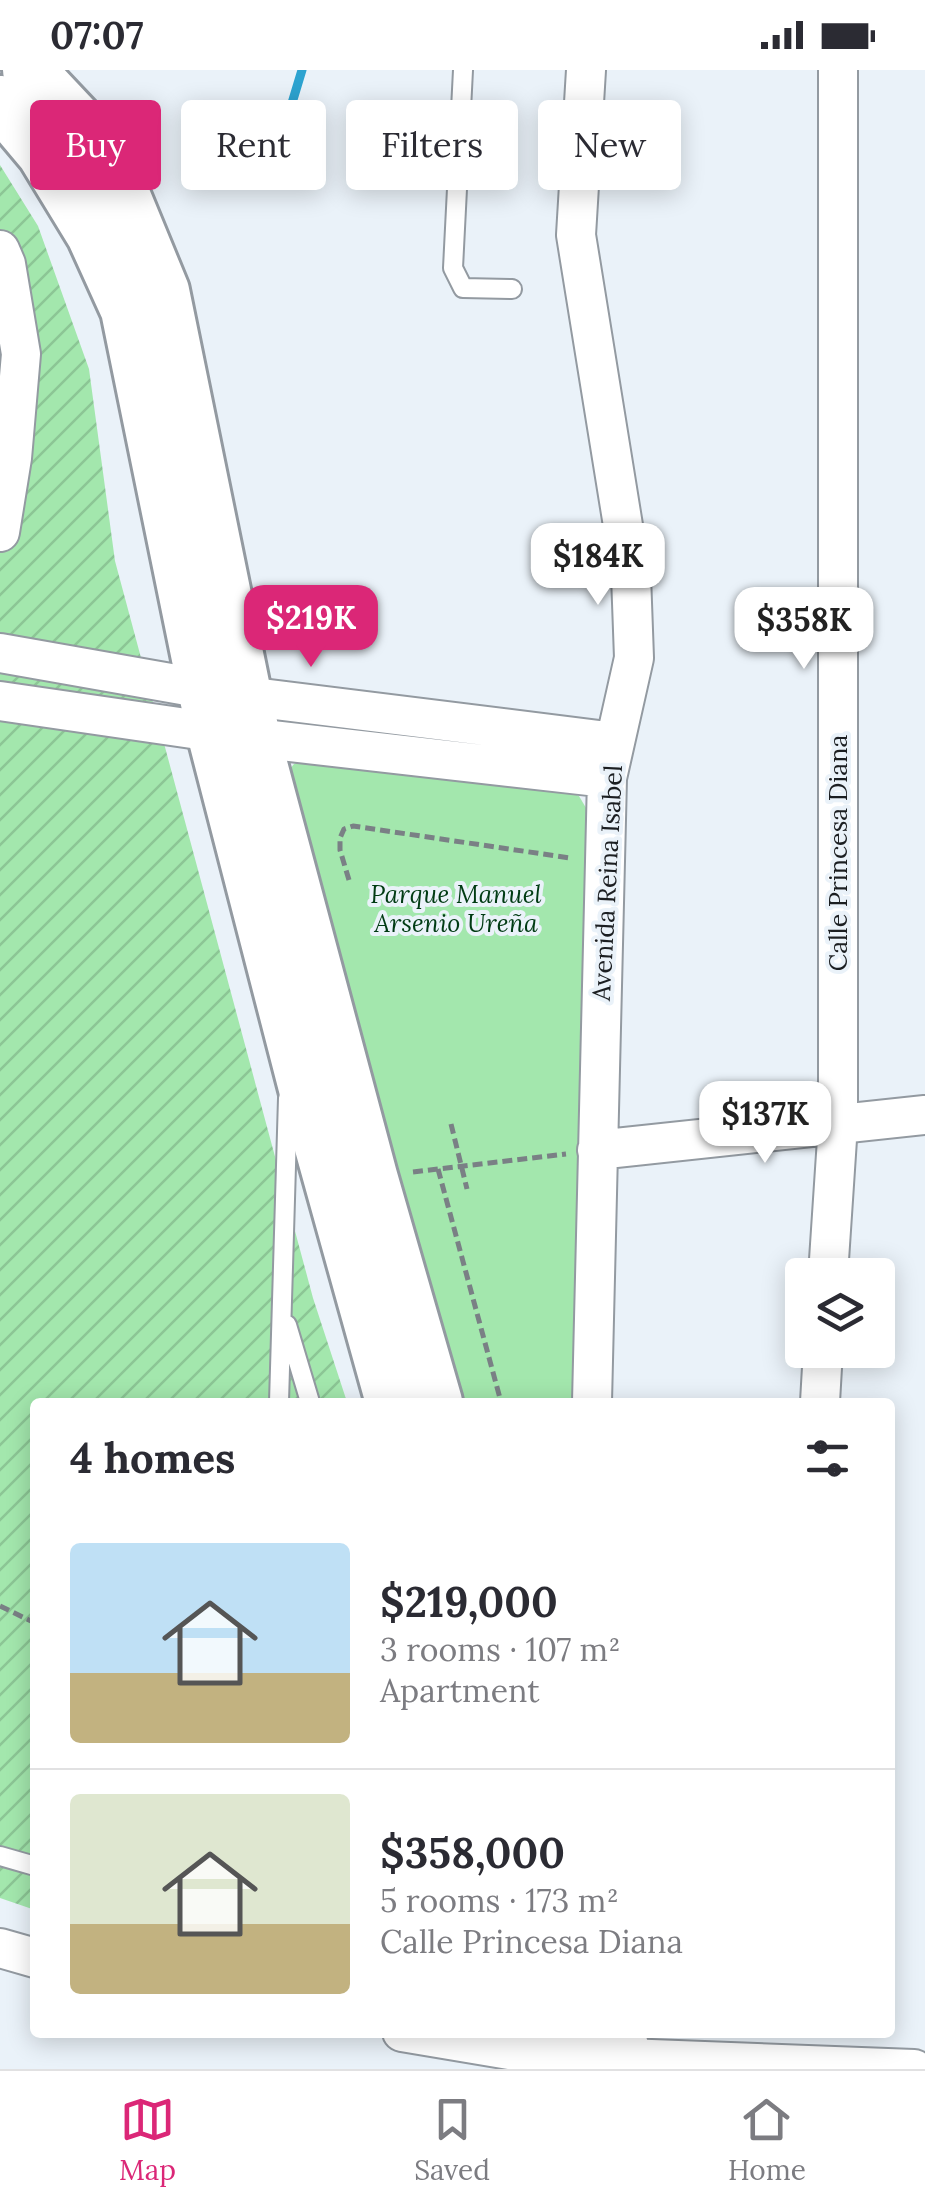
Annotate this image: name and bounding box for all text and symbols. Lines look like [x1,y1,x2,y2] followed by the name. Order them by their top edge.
[50,11,143,59] text: 07:07
[30,100,161,190] chip: Buy
[181,100,326,190] chip: Rent
[346,100,518,190] chip: Filters
[538,100,681,190] chip: New
[528,523,668,608] pin: $184K
[553,535,643,576] text: $184K
[241,585,381,670] pin: $219K
[734,587,874,672] pin: $358K
[266,597,356,638] text: $219K
[756,599,852,640] text: $358K
[822,735,854,971] street label: Calle Princesa Diana
[585,764,629,1003] street label: Avenida Reina Isabel
[370,878,542,939] park label: Parque Manuel Arsenio Ureña
[695,1081,835,1166] pin: $137K
[721,1093,809,1134] text: $137K
[785,1258,895,1368] map controls
[785,1258,895,1368] button: layers
[70,1431,235,1485] text: 4 homes
[800,1431,855,1486] icon: filters
[380,1575,558,1629] text: $219,000
[150,1583,270,1703] icon: home
[380,1629,620,1670] text: 3 rooms · 107 m²
[380,1670,540,1711] text: Apartment
[380,1826,565,1880] text: $358,000
[150,1834,270,1954] icon: home
[380,1880,619,1921] text: 5 rooms · 173 m²
[380,1921,683,1962] text: Calle Princesa Diana
[119,2092,176,2188] tab: Map
[414,2092,490,2188] tab: Saved
[728,2092,806,2188] tab: Home

